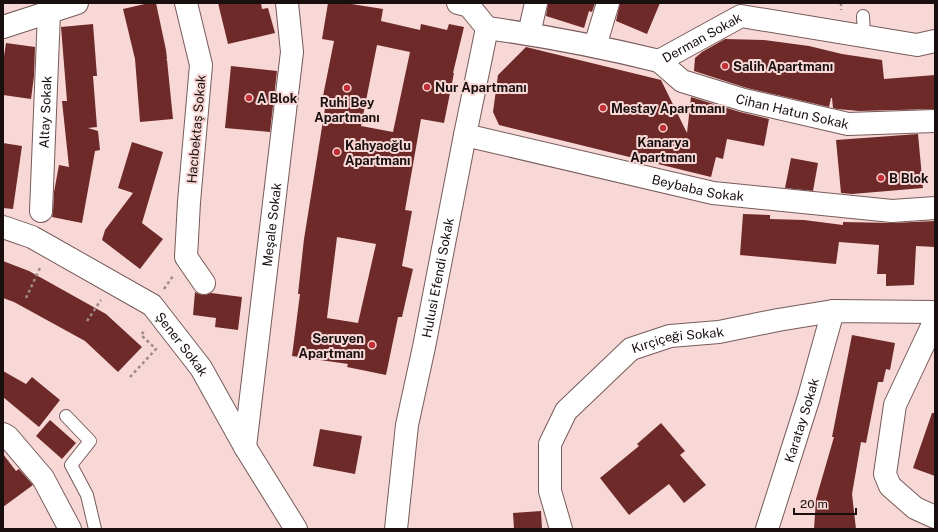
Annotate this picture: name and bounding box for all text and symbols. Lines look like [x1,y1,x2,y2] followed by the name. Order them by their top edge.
[660,10,744,66] street label: Derman Sokak
[733,59,833,74] place label: Salih Apartmanı
[720,61,730,71] marker: Salih Apartmanı
[184,74,209,184] street label: Hacıbektaş Sokak
[37,76,54,149] street label: Altay Sokak
[435,80,527,95] place label: Nur Apartmanı
[422,82,432,92] marker: Nur Apartmanı
[342,83,352,93] marker: Ruhi Bey Apartmanı
[257,91,298,106] place label: A Blok
[734,91,850,132] street label: Cihan Hatun Sokak
[244,93,254,103] marker: A Blok
[314,95,380,125] place label: Ruhi Bey Apartmanı
[611,101,725,116] place label: Mestay Apartmanı
[598,103,608,113] marker: Mestay Apartmanı
[658,123,668,133] marker: Kanarya Apartmanı
[630,135,696,165] place label: Kanarya Apartmanı
[345,138,411,168] place label: Kahyaoğlu Apartmanı
[332,147,342,157] marker: Kahyaoğlu Apartmanı
[889,171,929,186] place label: B Blok
[650,172,745,204] street label: Beybaba Sokak
[876,173,886,183] marker: B Blok
[260,182,284,267] street label: Meşale Sokak
[419,217,457,339] street label: Hulusi Efendi Sokak
[152,309,211,379] street label: Şener Sokak
[630,324,725,356] street label: Kırçiçeği Sokak
[299,331,364,361] place label: Seruyen Apartmanı
[367,340,377,350] marker: Seruyen Apartmanı
[782,377,822,465] street label: Karatay Sokak
[794,490,856,516] scale bar
[800,497,828,511] text: 20 m

